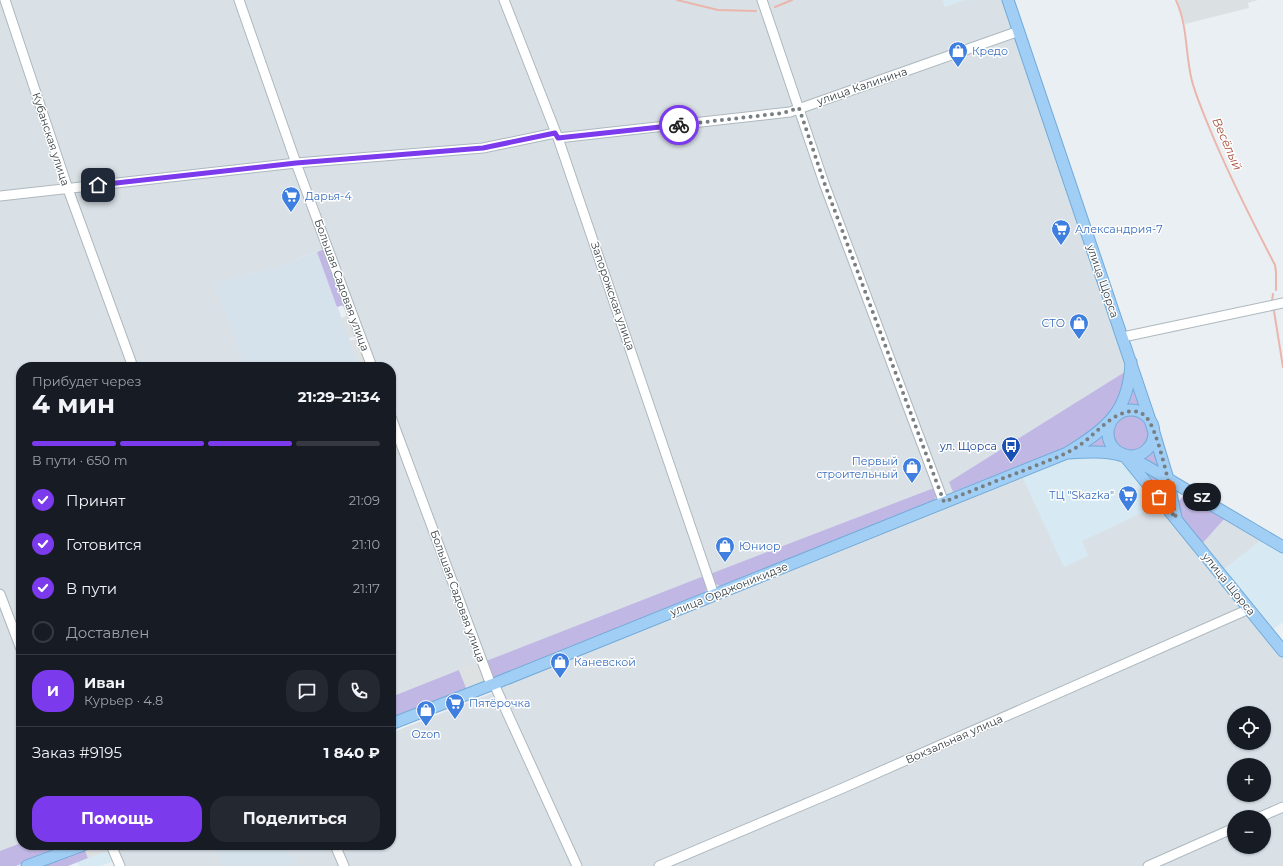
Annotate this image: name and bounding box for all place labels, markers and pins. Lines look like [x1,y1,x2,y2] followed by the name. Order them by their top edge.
[947,40,969,68] shop icon: Кредо
[972,44,1008,58] place label: Кредо
[81,168,115,202] pin
[280,185,302,213] supermarket icon: Дарья-4
[305,189,352,203] place label: Дарья-4
[1050,218,1072,246] supermarket icon: Александрия-7
[1075,222,1163,236] place label: Александрия-7
[1068,312,1090,340] shop icon: СТО
[1042,316,1065,330] place label: СТО
[1000,435,1022,463] bus stop icon: ул. Щорса
[939,439,997,453] place label: ул. Щорса
[816,454,898,481] place label: Первый строительный
[901,456,923,484] shop icon: Первый строительный
[1142,480,1176,514] pin
[1183,483,1221,511] callout: SZ
[1117,484,1139,512] supermarket icon: ТЦ "Skazka"
[1049,488,1114,502] place label: ТЦ "Skazka"
[714,535,736,563] shop icon: Юниор
[739,539,781,553] place label: Юниор
[549,651,571,679] shop icon: Каневской
[574,655,636,669] place label: Каневской
[444,692,466,720] supermarket icon: Пятёрочка
[469,696,530,710] place label: Пятёрочка
[415,699,437,727] shop icon: Ozon
[411,727,441,741] place label: Ozon

